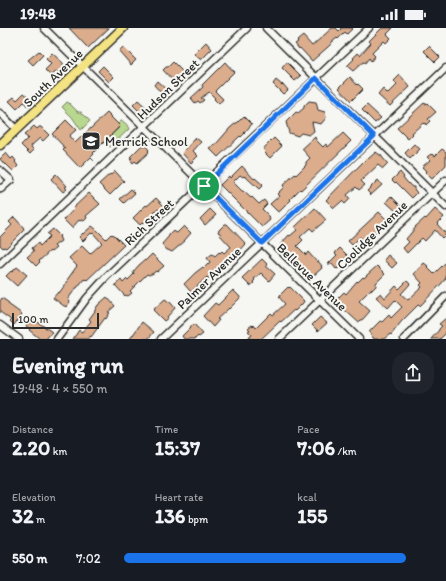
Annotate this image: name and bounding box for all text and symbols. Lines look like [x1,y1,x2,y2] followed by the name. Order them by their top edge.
[20,5,56,23] text: 19:48
[20,46,86,110] street label: South Avenue
[134,56,202,122] street label: Hudson Street
[80,130,102,152] school or university icon: Merrick School
[105,134,188,149] place label: Merrick School
[187,169,221,203] pin
[193,175,215,197] icon: arrive
[121,195,177,248] street label: Rich Street
[334,198,410,272] street label: Coolidge Avenue
[274,240,350,314] street label: Bellevue Avenue
[174,244,244,312] street label: Palmer Avenue
[12,311,99,330] scale bar
[18,313,48,326] text: 100 m
[12,352,124,379] text: Evening run
[392,352,434,394] button: share
[12,381,107,396] text: 19:48 · 4 × 550 m
[12,423,53,436] text: Distance
[155,423,178,436] text: Time
[297,423,319,436] text: Pace
[12,436,50,460] text: 2.20
[155,436,200,460] text: 15:37
[297,436,335,460] text: 7:06
[50,445,67,458] text: km
[335,445,357,458] text: /km
[12,491,56,504] text: Elevation
[155,491,203,504] text: Heart rate
[297,491,317,504] text: kcal
[12,504,33,528] text: 32
[155,504,185,528] text: 136
[297,504,328,528] text: 155
[33,513,45,526] text: m
[185,513,208,526] text: bpm
[12,551,48,566] text: 550 m
[76,551,100,566] text: 7:02

